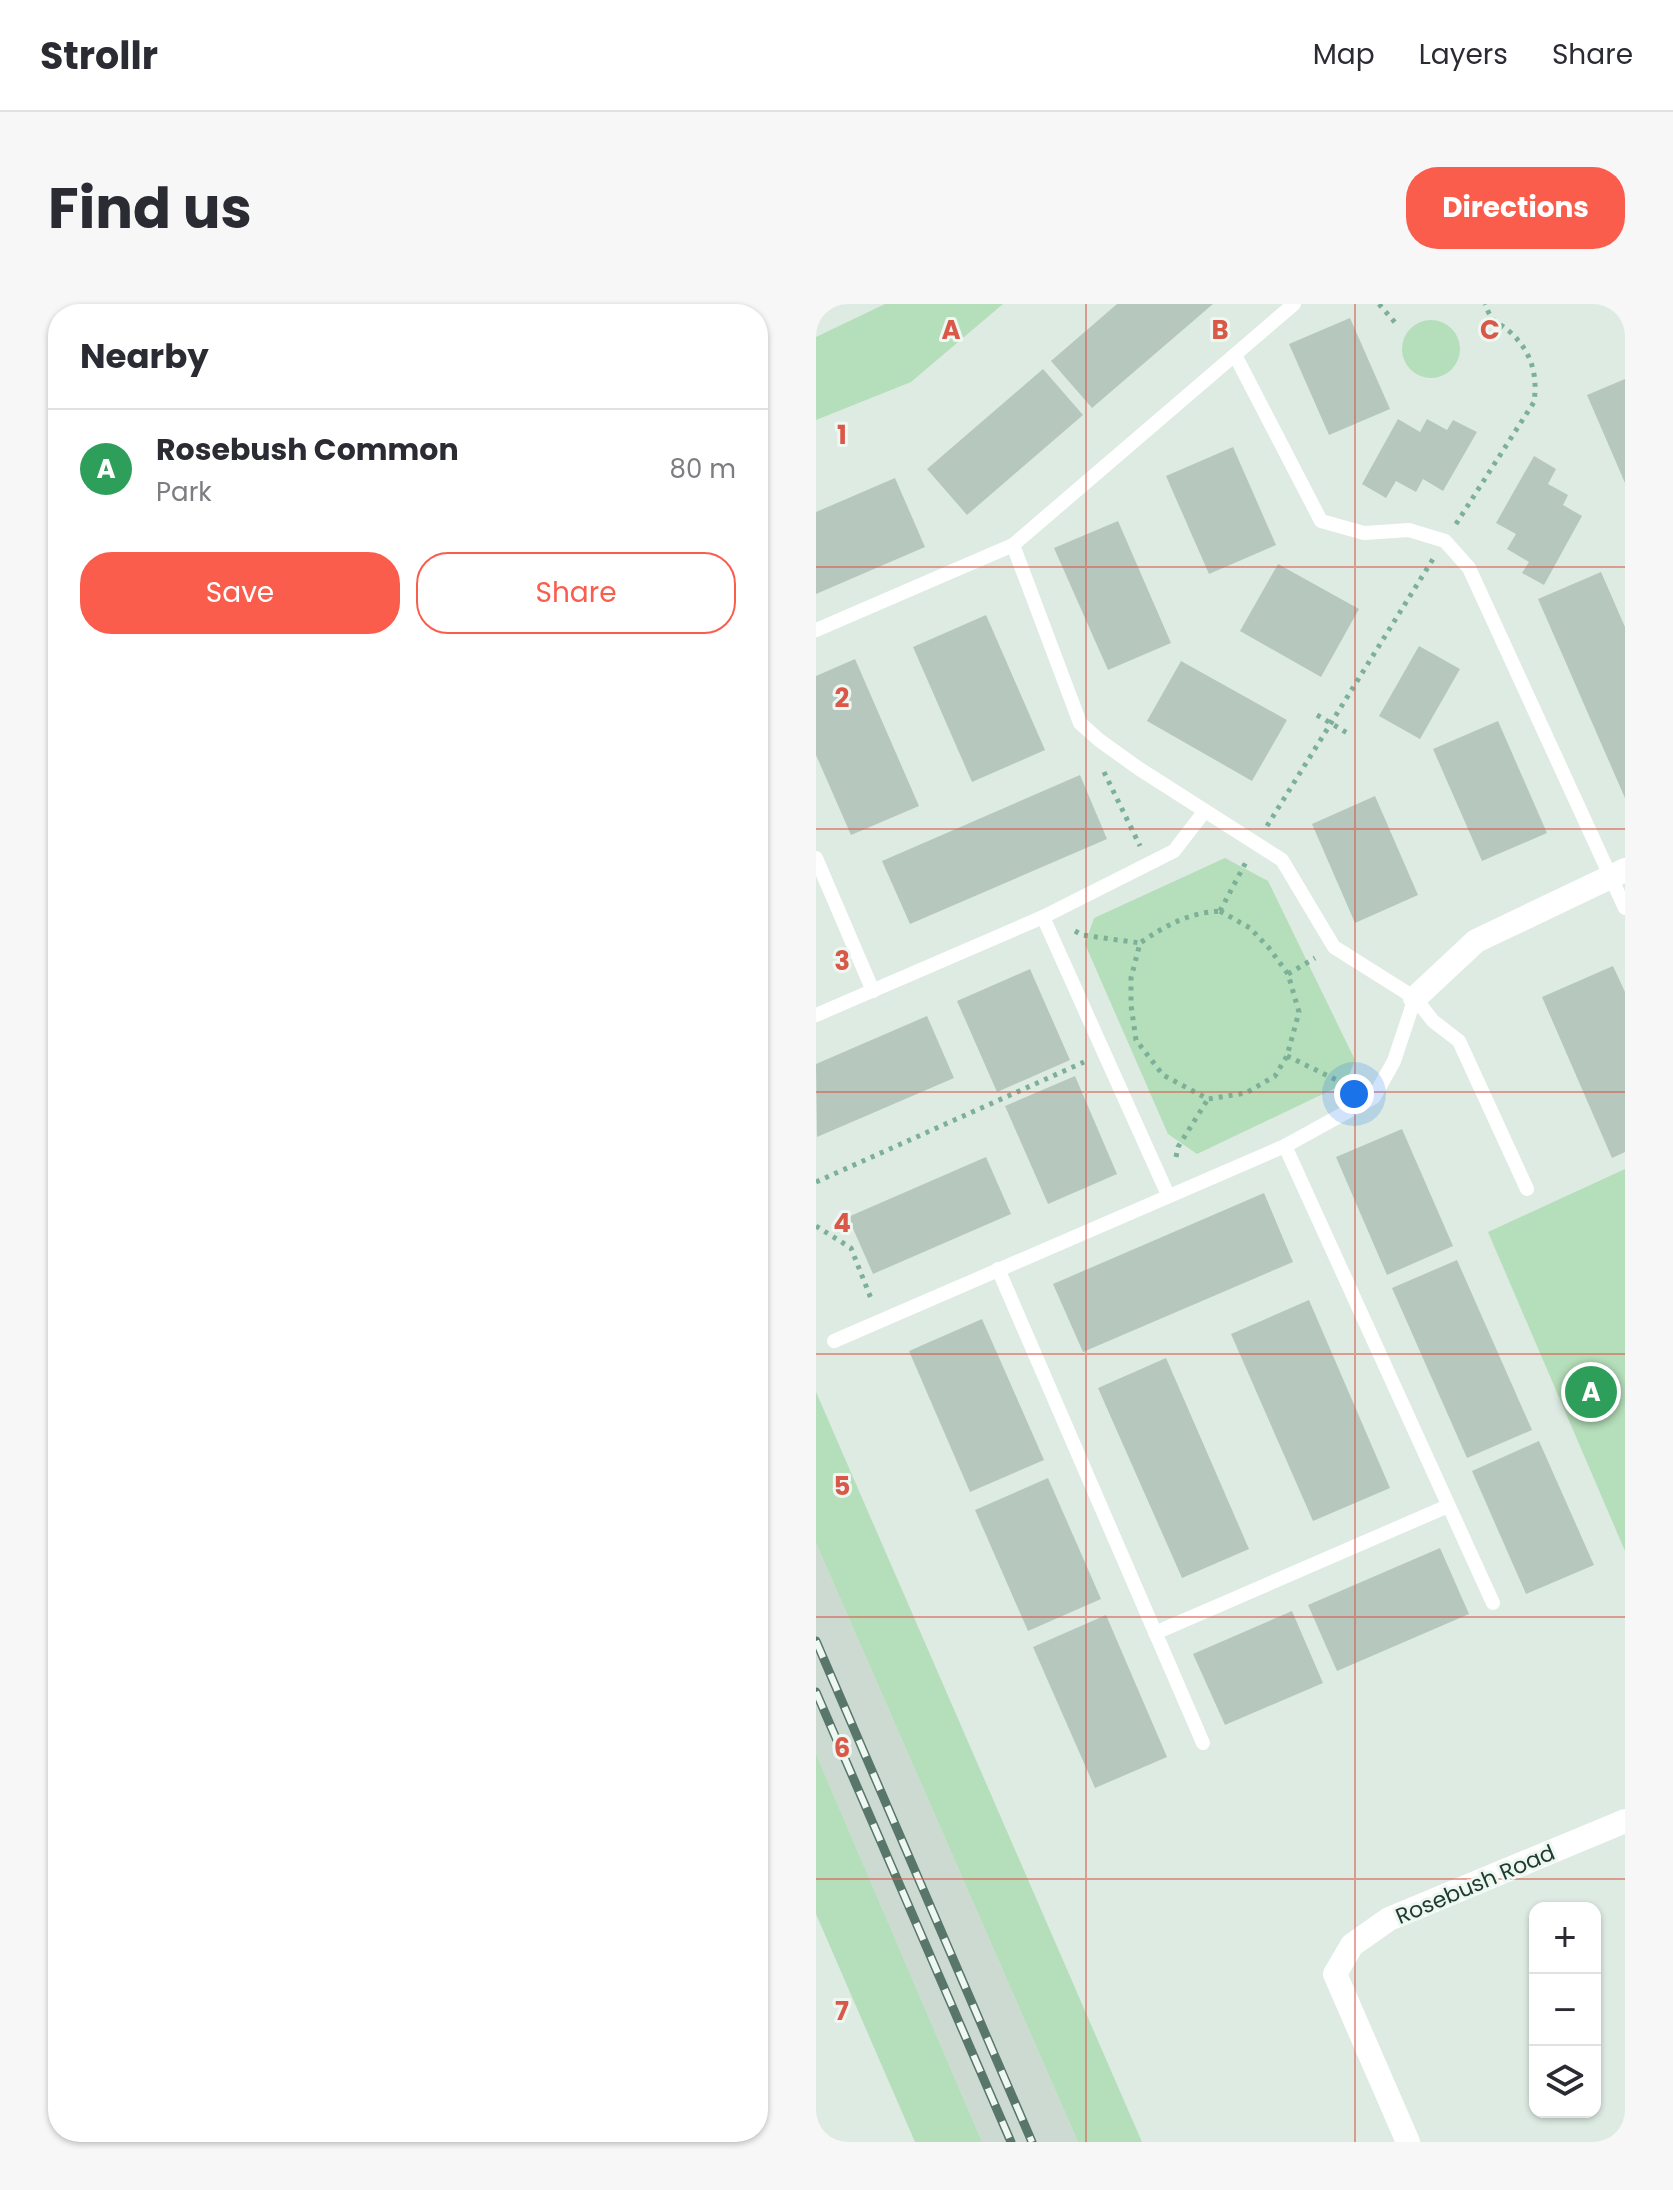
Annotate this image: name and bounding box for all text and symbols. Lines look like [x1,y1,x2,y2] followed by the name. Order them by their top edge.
[40,29,158,82] text: Strollr
[1313,35,1375,74] text: Map
[1419,35,1508,74] text: Layers
[1552,35,1633,74] text: Share
[1406,167,1625,249] button: Directions
[48,169,252,248] text: Find us
[941,312,961,348] text: A
[1211,312,1229,348] text: B
[1480,312,1500,348] text: C
[80,332,209,380] text: Nearby
[837,417,847,453] text: 1
[156,428,459,471] text: Rosebush Common
[96,451,116,487] text: A
[670,451,736,487] text: 80 m
[156,474,212,510] text: Park
[80,552,400,634] button: Save
[416,552,736,634] button: Share
[835,680,850,716] text: 2
[834,943,850,979] text: 3
[1334,1074,1374,1114] your location
[833,1205,851,1241] text: 4
[1565,1362,1617,1422] pin: A
[834,1468,850,1504] text: 5
[834,1730,850,1766] text: 6
[1391,1837,1560,1932] street label: Rosebush Road
[1529,1902,1601,2118] map controls
[1529,1902,1601,1974] button: +
[1529,1974,1601,2046] button: −
[835,1993,849,2029] text: 7
[1529,2046,1601,2118] button: layers

